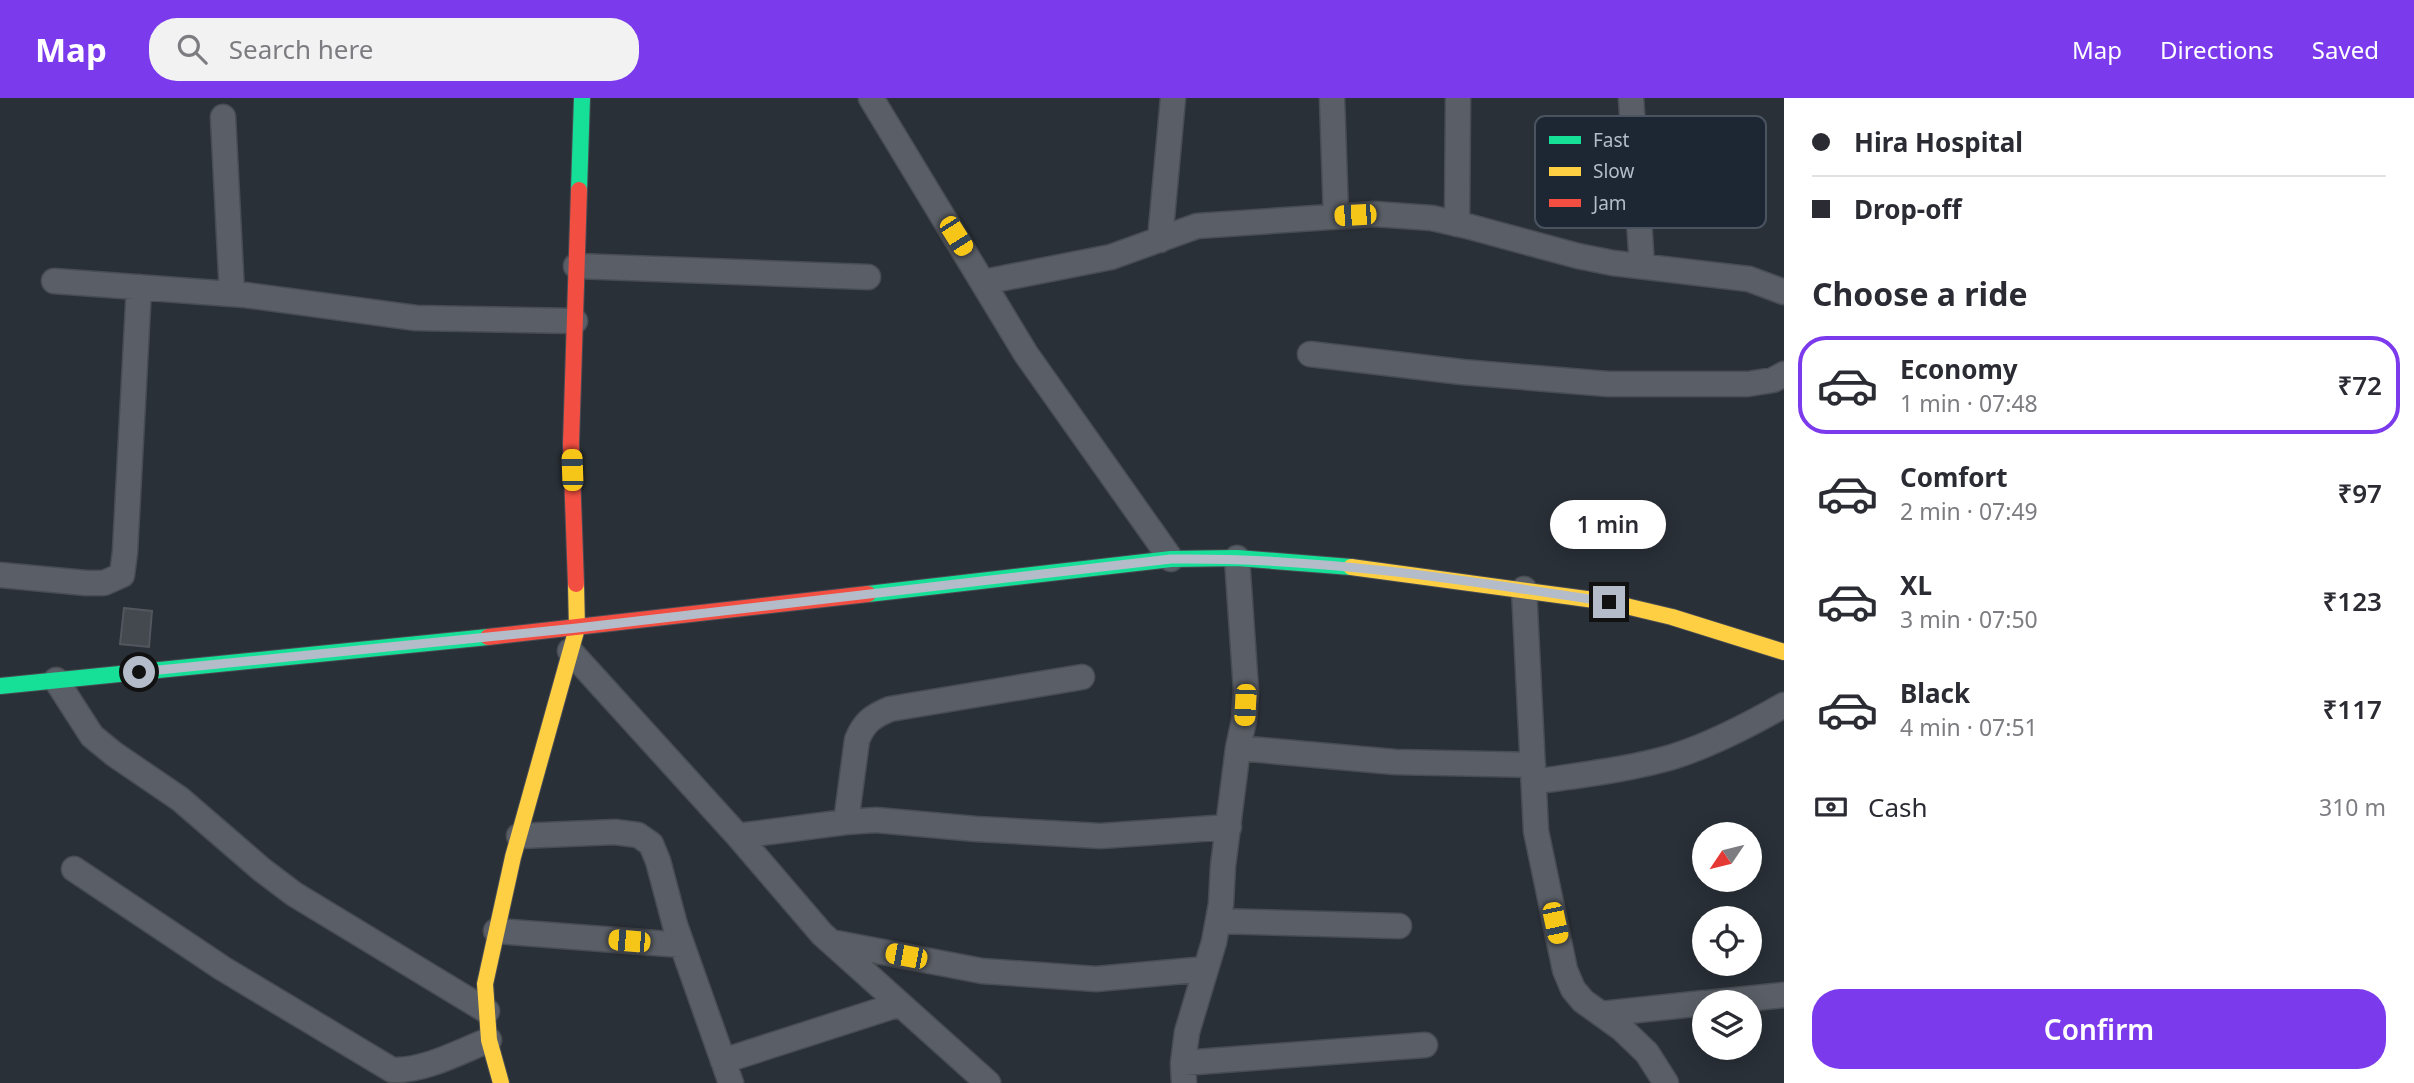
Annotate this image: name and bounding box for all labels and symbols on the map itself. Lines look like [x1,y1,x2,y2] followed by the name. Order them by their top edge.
[1535,116,1766,228] legend
[1593,127,1630,153] text: Fast
[1593,158,1634,184] text: Slow
[1591,190,1627,216] text: Jam
[1334,203,1377,227] car
[936,213,977,259] car
[561,449,584,491] car
[1551,500,1667,550] callout: 1 min
[1593,586,1625,618] route end
[123,656,155,688] route start
[1234,683,1257,727] car
[1692,822,1762,892] north arrow
[1541,900,1570,946] car
[608,929,651,953] car
[884,942,929,970] car

